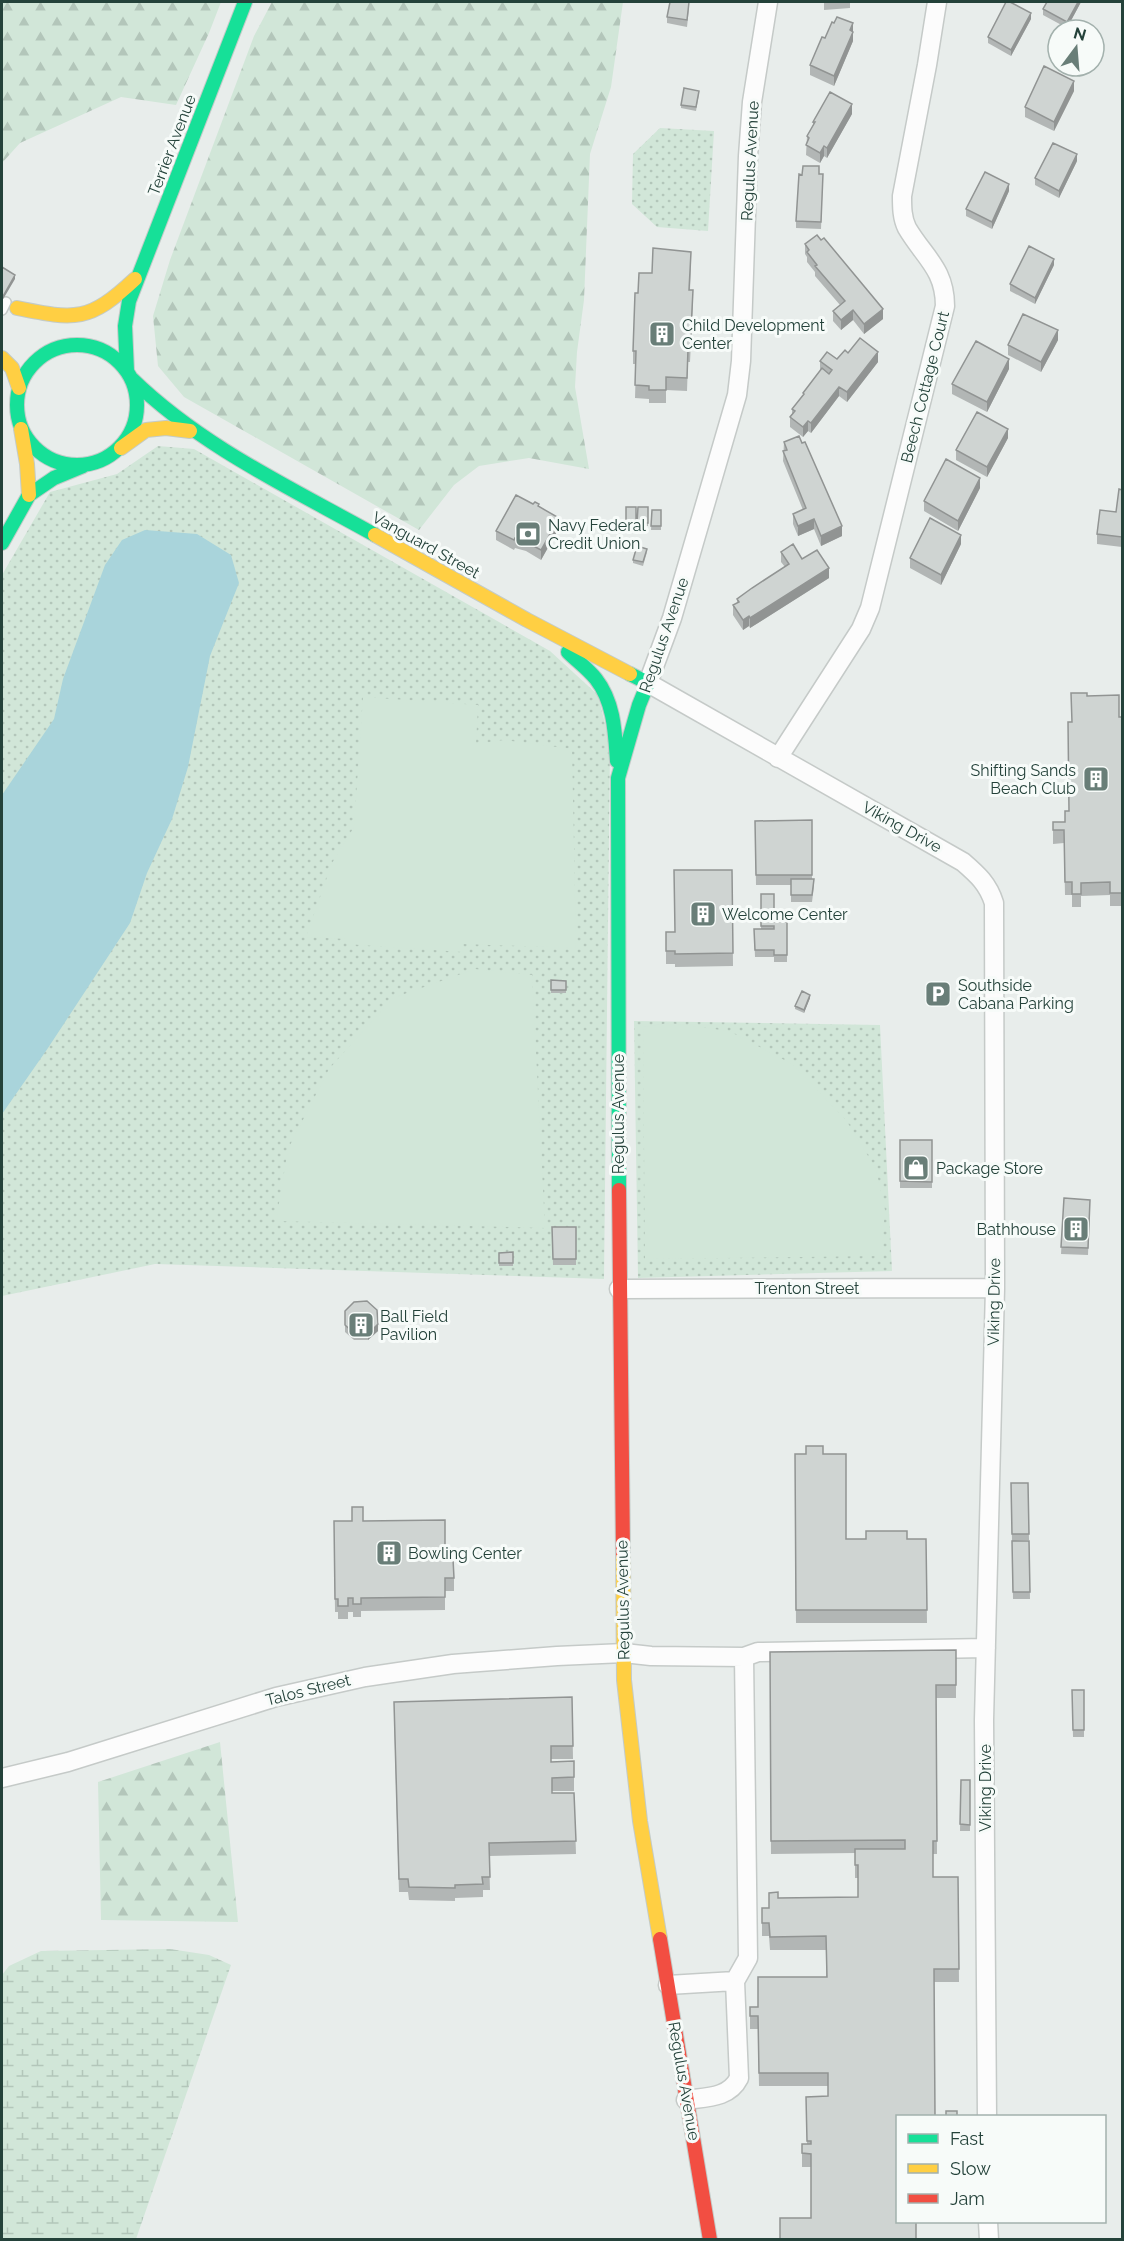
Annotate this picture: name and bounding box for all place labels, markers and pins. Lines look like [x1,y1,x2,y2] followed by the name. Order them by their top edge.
[682,316,826,353] place label: Child Development Center
[647,319,677,349] building icon: Child Development Center
[548,516,647,553] place label: Navy Federal Credit Union
[513,519,543,549] bank icon: Navy Federal Credit Union
[971,761,1076,798] place label: Shifting Sands Beach Club
[1081,764,1111,794] building icon: Shifting Sands Beach Club
[688,899,718,929] building icon: Welcome Center
[722,905,848,924] place label: Welcome Center
[958,976,1074,1013] place label: Southside Cabana Parking
[923,979,953,1009] parking icon: Southside Cabana Parking
[901,1153,931,1183] shop icon: Package Store
[936,1159,1043,1178] place label: Package Store
[1061,1214,1091,1244] building icon: Bathhouse
[977,1220,1056,1239] place label: Bathhouse
[380,1307,448,1344] place label: Ball Field Pavilion
[346,1310,376,1340] building icon: Ball Field Pavilion
[374,1538,404,1568] building icon: Bowling Center
[408,1544,522,1563] place label: Bowling Center

